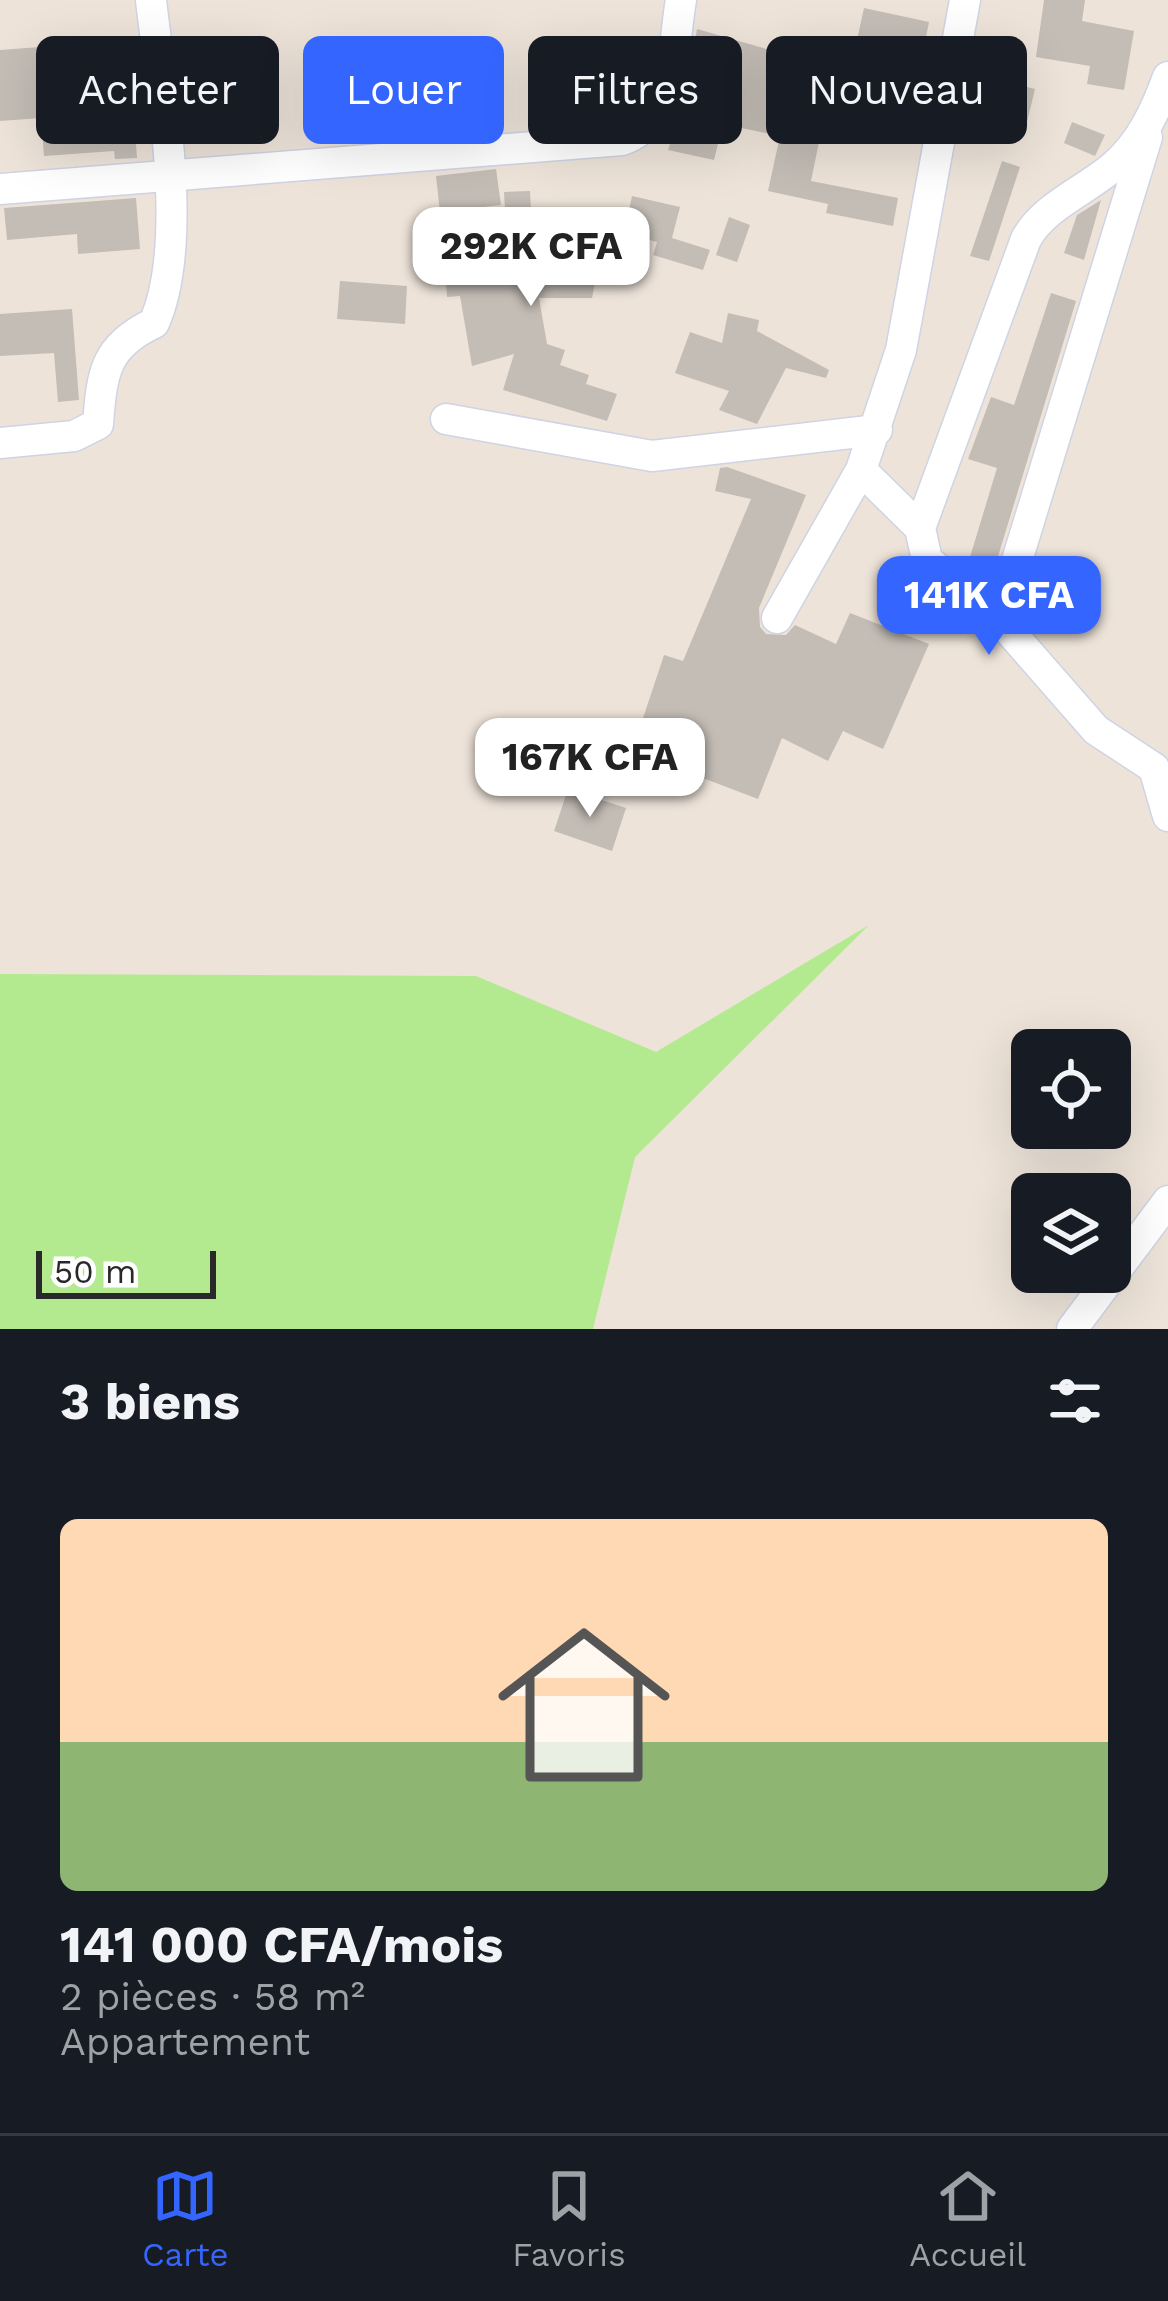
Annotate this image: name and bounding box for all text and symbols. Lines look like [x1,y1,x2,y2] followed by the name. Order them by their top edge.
[36,36,279,144] chip: Acheter
[303,36,504,144] chip: Louer
[528,36,742,144] chip: Filtres
[766,36,1027,144] chip: Nouveau
[407,207,655,309] pin: 292K CFA
[440,223,622,268] text: 292K CFA
[865,556,1113,658] pin: 141K CFA
[904,572,1074,617] text: 141K CFA
[466,718,714,820] pin: 167K CFA
[502,734,678,779] text: 167K CFA
[1011,1029,1131,1293] map controls
[1011,1029,1131,1149] button: locate
[1011,1173,1131,1293] button: layers
[36,1245,216,1298] scale bar
[54,1252,136,1291] text: 50 m
[1042,1368,1108,1434] icon: filters
[60,1372,240,1431] text: 3 biens
[476,1597,692,1813] icon: home
[60,1915,503,1974] text: 141 000 CFA/mois
[60,1974,365,2019] text: 2 pièces · 58 m²
[60,2019,310,2064] text: Appartement
[142,2163,229,2274] tab: Carte
[512,2163,626,2274] tab: Favoris
[909,2163,1026,2274] tab: Accueil

